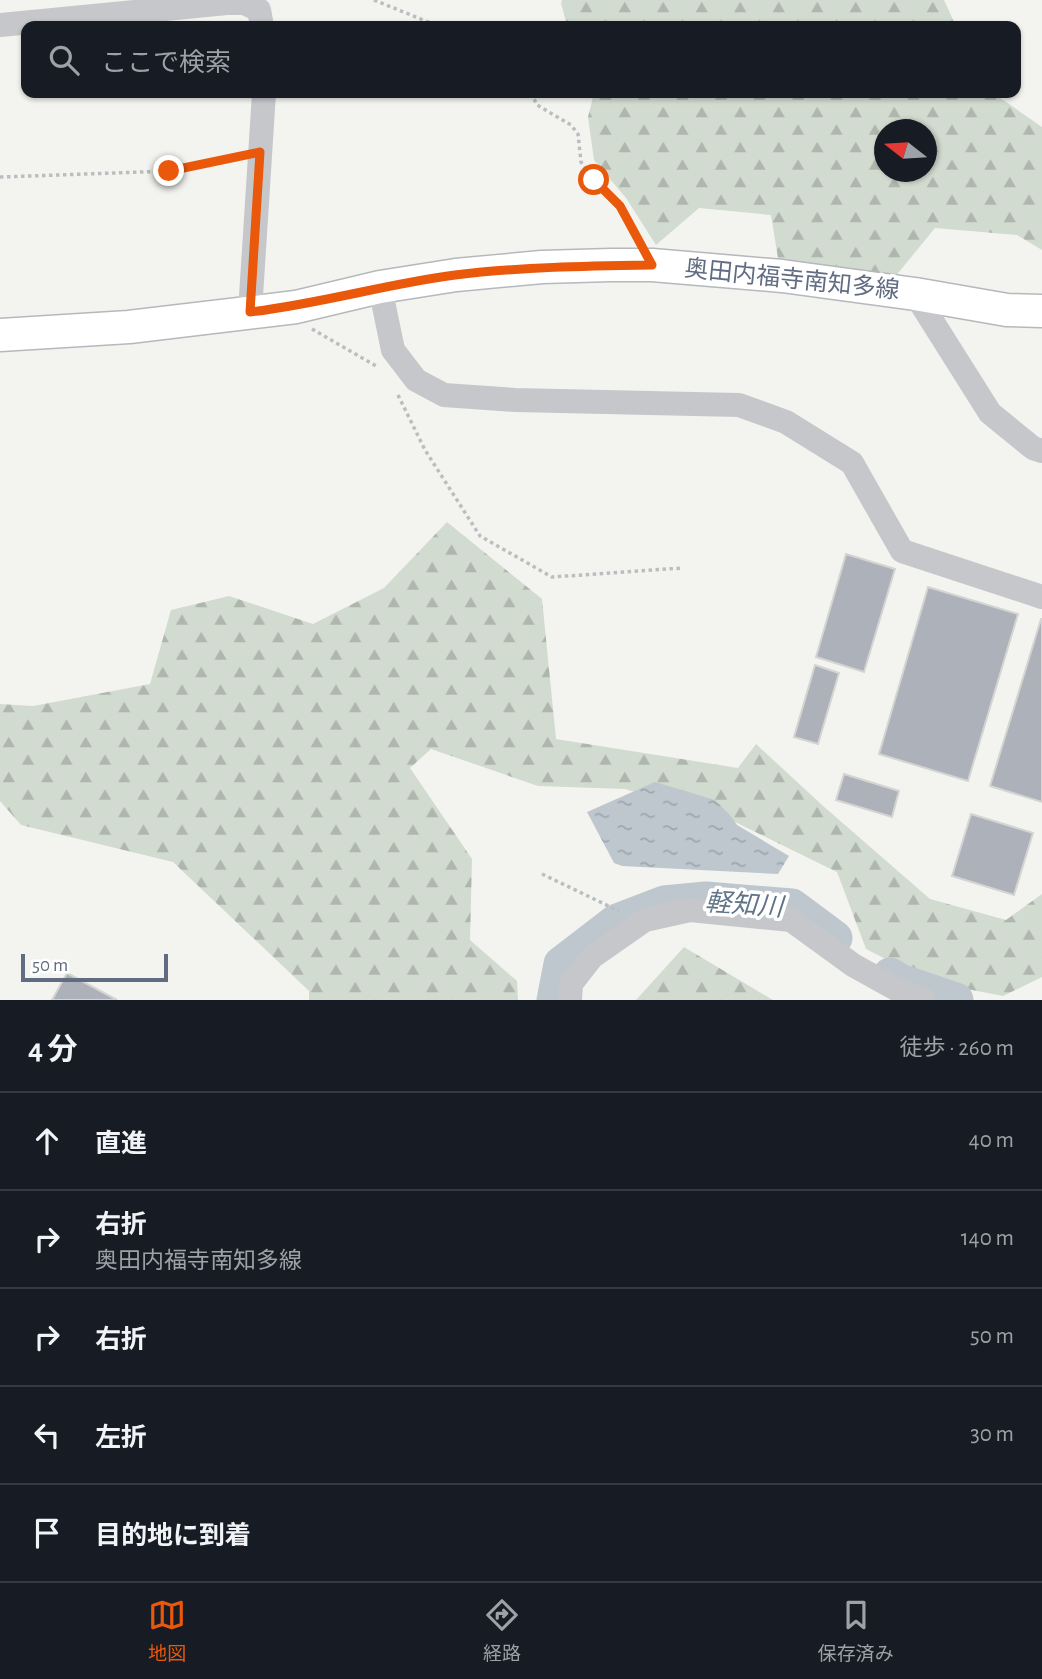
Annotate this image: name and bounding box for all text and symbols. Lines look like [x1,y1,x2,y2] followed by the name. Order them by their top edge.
[21,21,1021,98] search box
[45,41,83,79] icon: search
[101,50,231,76] text: ここで検索
[874,119,937,182] north arrow
[153,155,184,186] route end
[578,164,609,195] route start
[683,255,901,303] street label: 奥田内福寺南知多線
[704,888,787,921] water label: 軽知川
[21,951,168,983] scale bar
[32,956,68,975] text: 50 m
[28,1035,78,1065] text: 4 分
[900,1037,1014,1060] text: 徒歩 · 260 m
[28,1122,66,1160] icon: ahead
[969,1129,1014,1152] text: 40 m
[95,1131,147,1157] text: 直進
[95,1212,147,1238] text: 右折
[28,1220,66,1258] icon: right
[961,1227,1014,1250] text: 140 m
[95,1250,302,1273] text: 奥田内福寺南知多線
[28,1318,66,1356] icon: right
[970,1325,1014,1348] text: 50 m
[95,1327,147,1353] text: 右折
[28,1416,66,1454] icon: left
[970,1423,1014,1446] text: 30 m
[95,1425,147,1451] text: 左折
[28,1514,66,1552] icon: arrive
[95,1523,251,1549] text: 目的地に到着
[148,1596,186,1666] tab: 地図
[483,1596,521,1666] tab: 経路
[818,1596,894,1666] tab: 保存済み

